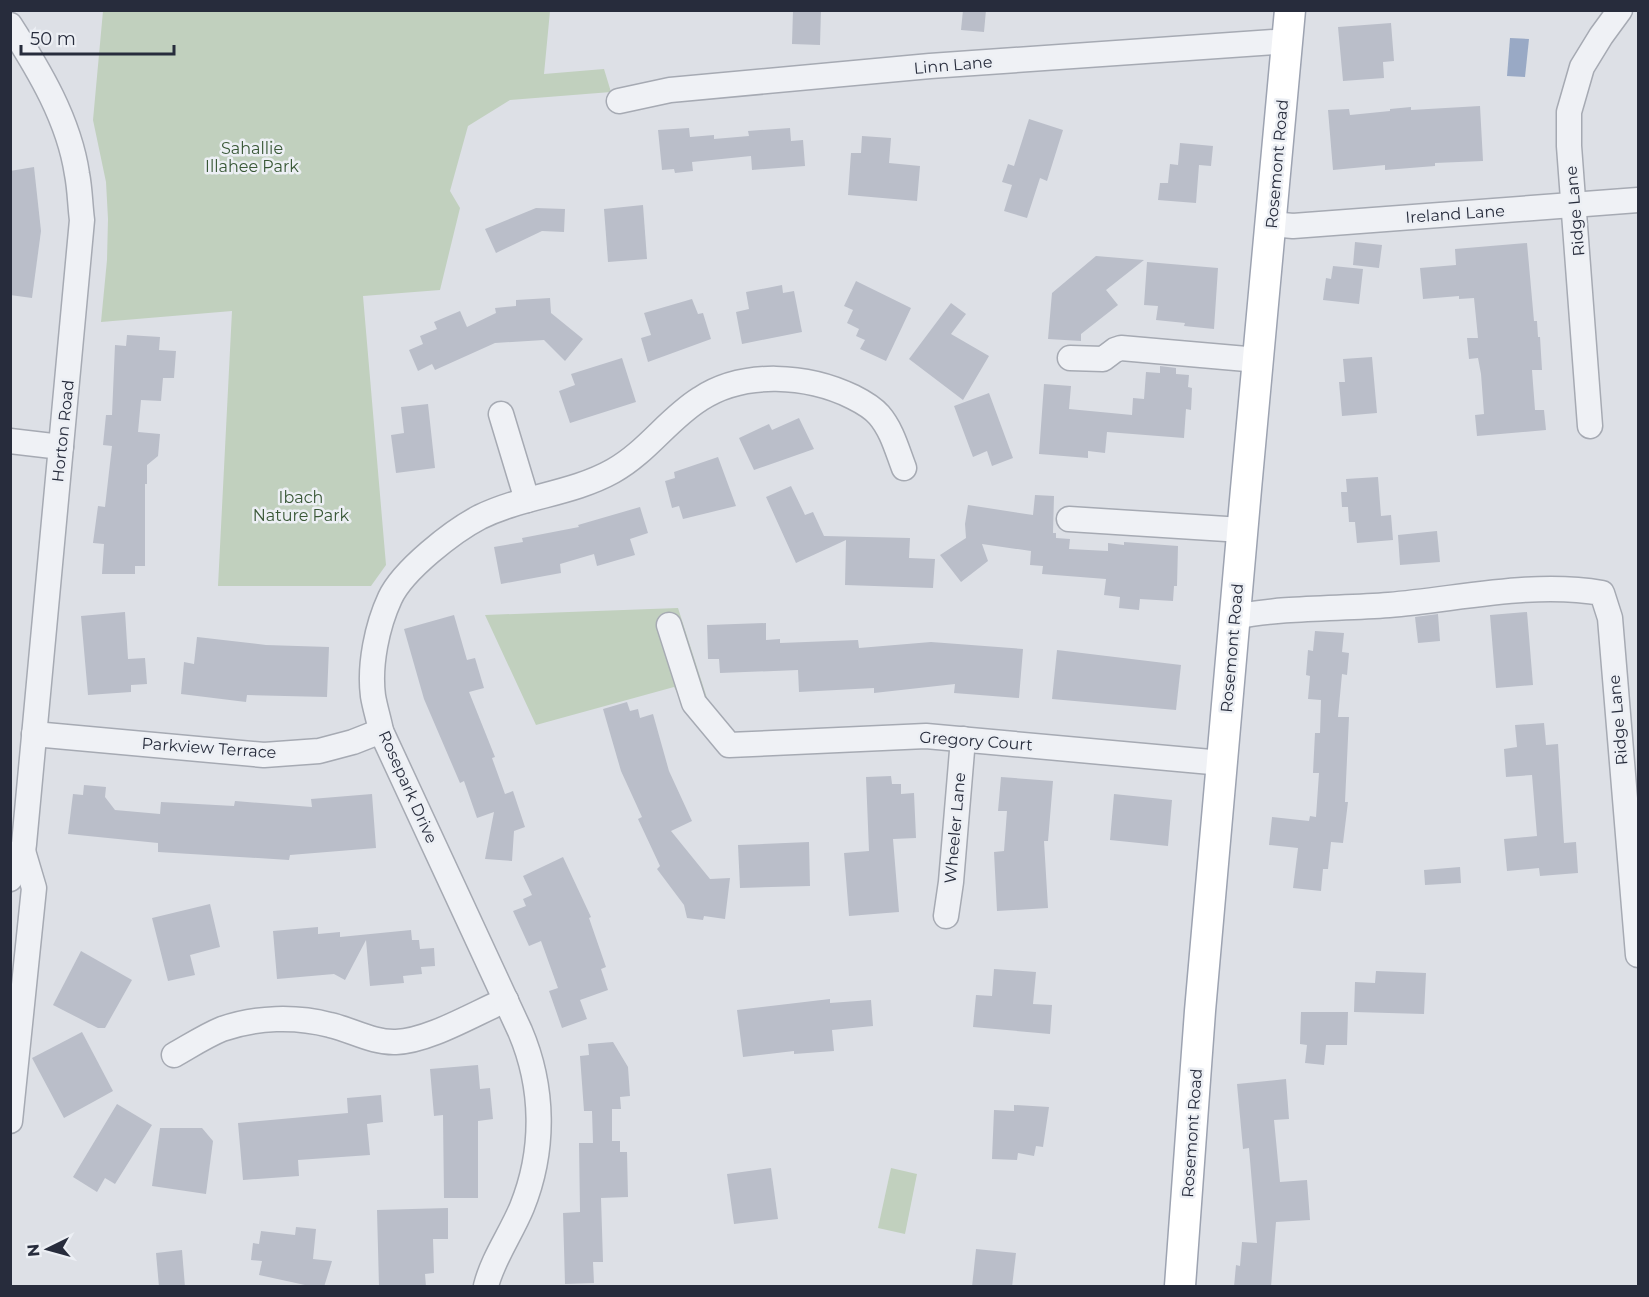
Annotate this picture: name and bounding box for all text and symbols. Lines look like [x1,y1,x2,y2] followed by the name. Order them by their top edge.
[21,18,174,56] scale bar
[30,28,76,50] text: 50 m
[913,52,993,78] street label: Linn Lane
[1262,99,1292,229] street label: Rosemont Road
[205,139,299,176] park label: Sahallie Illahee Park
[1562,165,1588,257] street label: Ridge Lane
[1405,201,1505,227] street label: Ireland Lane
[48,379,78,483] street label: Horton Road
[253,488,350,525] park label: Ibach Nature Park
[1217,583,1247,713] street label: Rosemont Road
[1605,674,1631,766] street label: Ridge Lane
[375,728,441,846] street label: Rosepark Drive
[919,728,1034,754] street label: Gregory Court
[141,734,277,762] street label: Parkview Terrace
[941,772,969,884] street label: Wheeler Lane
[1178,1068,1206,1198] street label: Rosemont Road
[18,1219,78,1279] north arrow
[24,1243,44,1258] text: N

